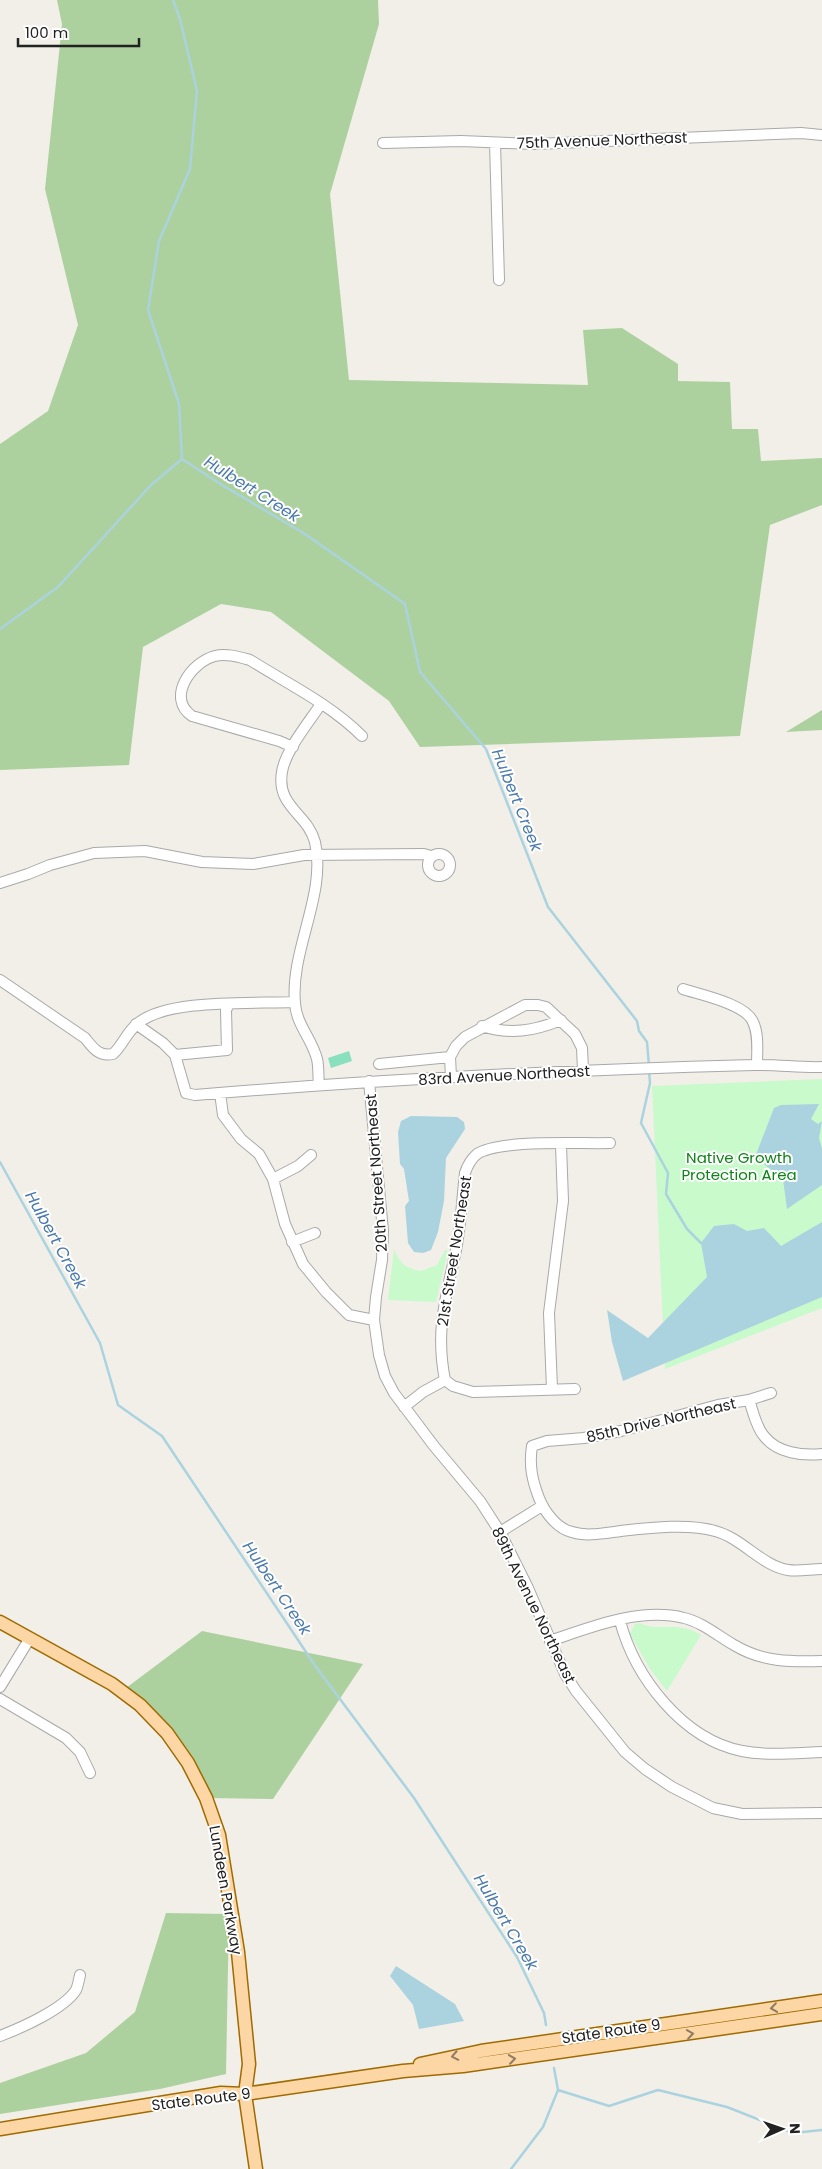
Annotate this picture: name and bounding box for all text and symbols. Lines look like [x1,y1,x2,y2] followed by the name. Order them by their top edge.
[18,15,139,47] scale bar
[25,22,68,43] text: 100 m
[516,127,688,153] street label: 75th Avenue Northeast
[200,450,305,528] water label: Hulbert Creek
[486,745,548,856] water label: Hulbert Creek
[418,1060,590,1090] street label: 83rd Avenue Northeast
[360,1093,392,1253] street label: 20th Street Northeast
[681,1147,797,1185] park label: Native Growth Protection Area
[432,1174,476,1328] street label: 21st Street Northeast
[20,1187,93,1294] water label: Hulbert Creek
[584,1393,738,1447] street label: 85th Drive Northeast
[487,1523,581,1687] street label: 89th Avenue Northeast
[237,1536,317,1640] water label: Hulbert Creek
[204,1824,248,1957] street label: Lundeen Parkway
[468,1869,544,1975] water label: Hulbert Creek
[769,2002,778,2012] one-way arrow
[560,2014,662,2048] street label: State Route 9
[685,2029,694,2039] one-way arrow
[451,2050,460,2060] one-way arrow
[507,2055,516,2065] one-way arrow
[150,2083,252,2115] street label: State Route 9
[757,2104,807,2154] north arrow
[785,2123,805,2134] text: N

